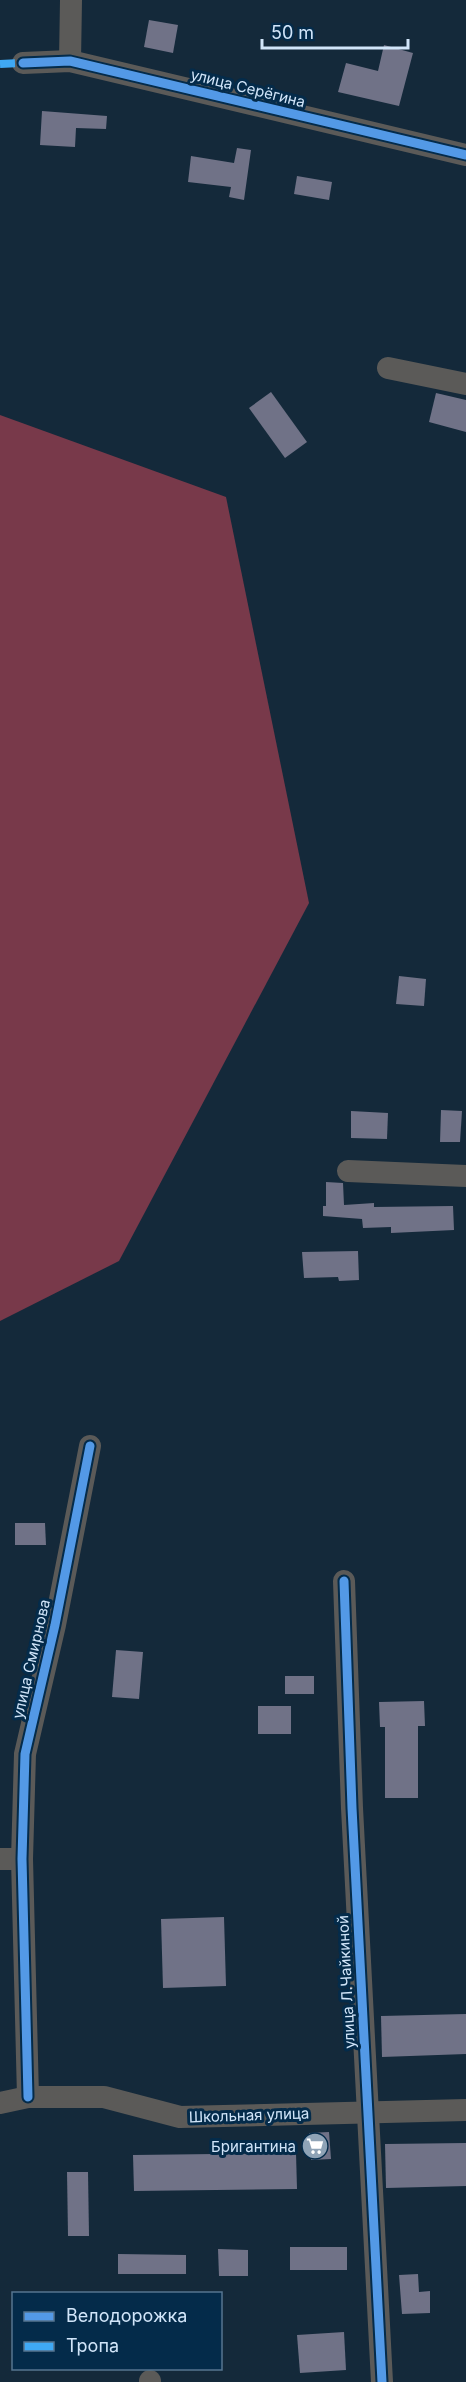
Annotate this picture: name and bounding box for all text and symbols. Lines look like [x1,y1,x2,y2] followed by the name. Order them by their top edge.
[262,12,408,50] scale bar
[271,22,314,43] text: 50 m
[189,65,307,111] street label: улица Серёгина
[8,1597,54,1721] street label: улица Смирнова
[333,1915,359,2049] street label: улица Л.Чайкиной
[188,2103,310,2127] street label: Школьная улица
[300,2131,330,2161] supermarket icon: Бригантина
[211,2137,296,2156] place label: Бригантина
[12,2292,222,2370] legend
[66,2305,187,2326] text: Велодорожка
[66,2335,119,2356] text: Тропа

